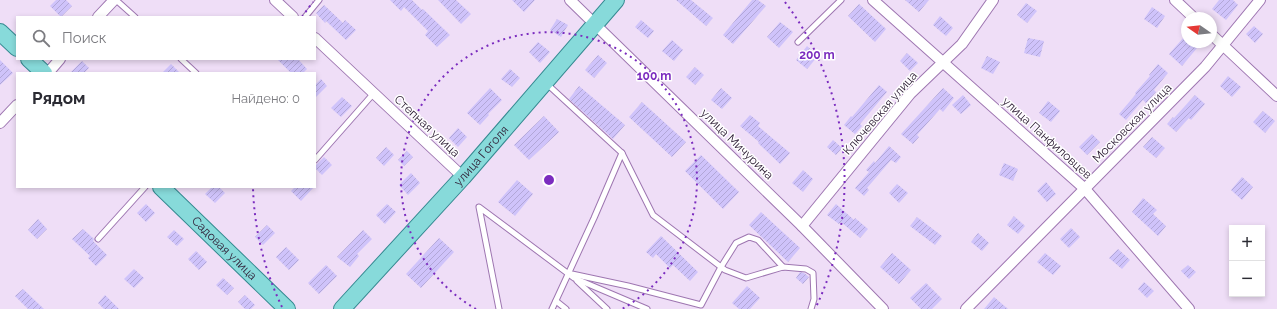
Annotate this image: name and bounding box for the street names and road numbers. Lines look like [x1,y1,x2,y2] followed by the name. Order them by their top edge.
[840,69,920,157] street label: Ключевская улица
[1090,81,1174,165] street label: Московская улица
[391,92,463,160] street label: Степная улица
[999,94,1095,182] street label: улица Панфиловцев
[698,106,776,182] street label: улица Мичурина
[451,123,511,189] street label: улица Гоголя
[189,214,260,283] street label: Садовая улица

